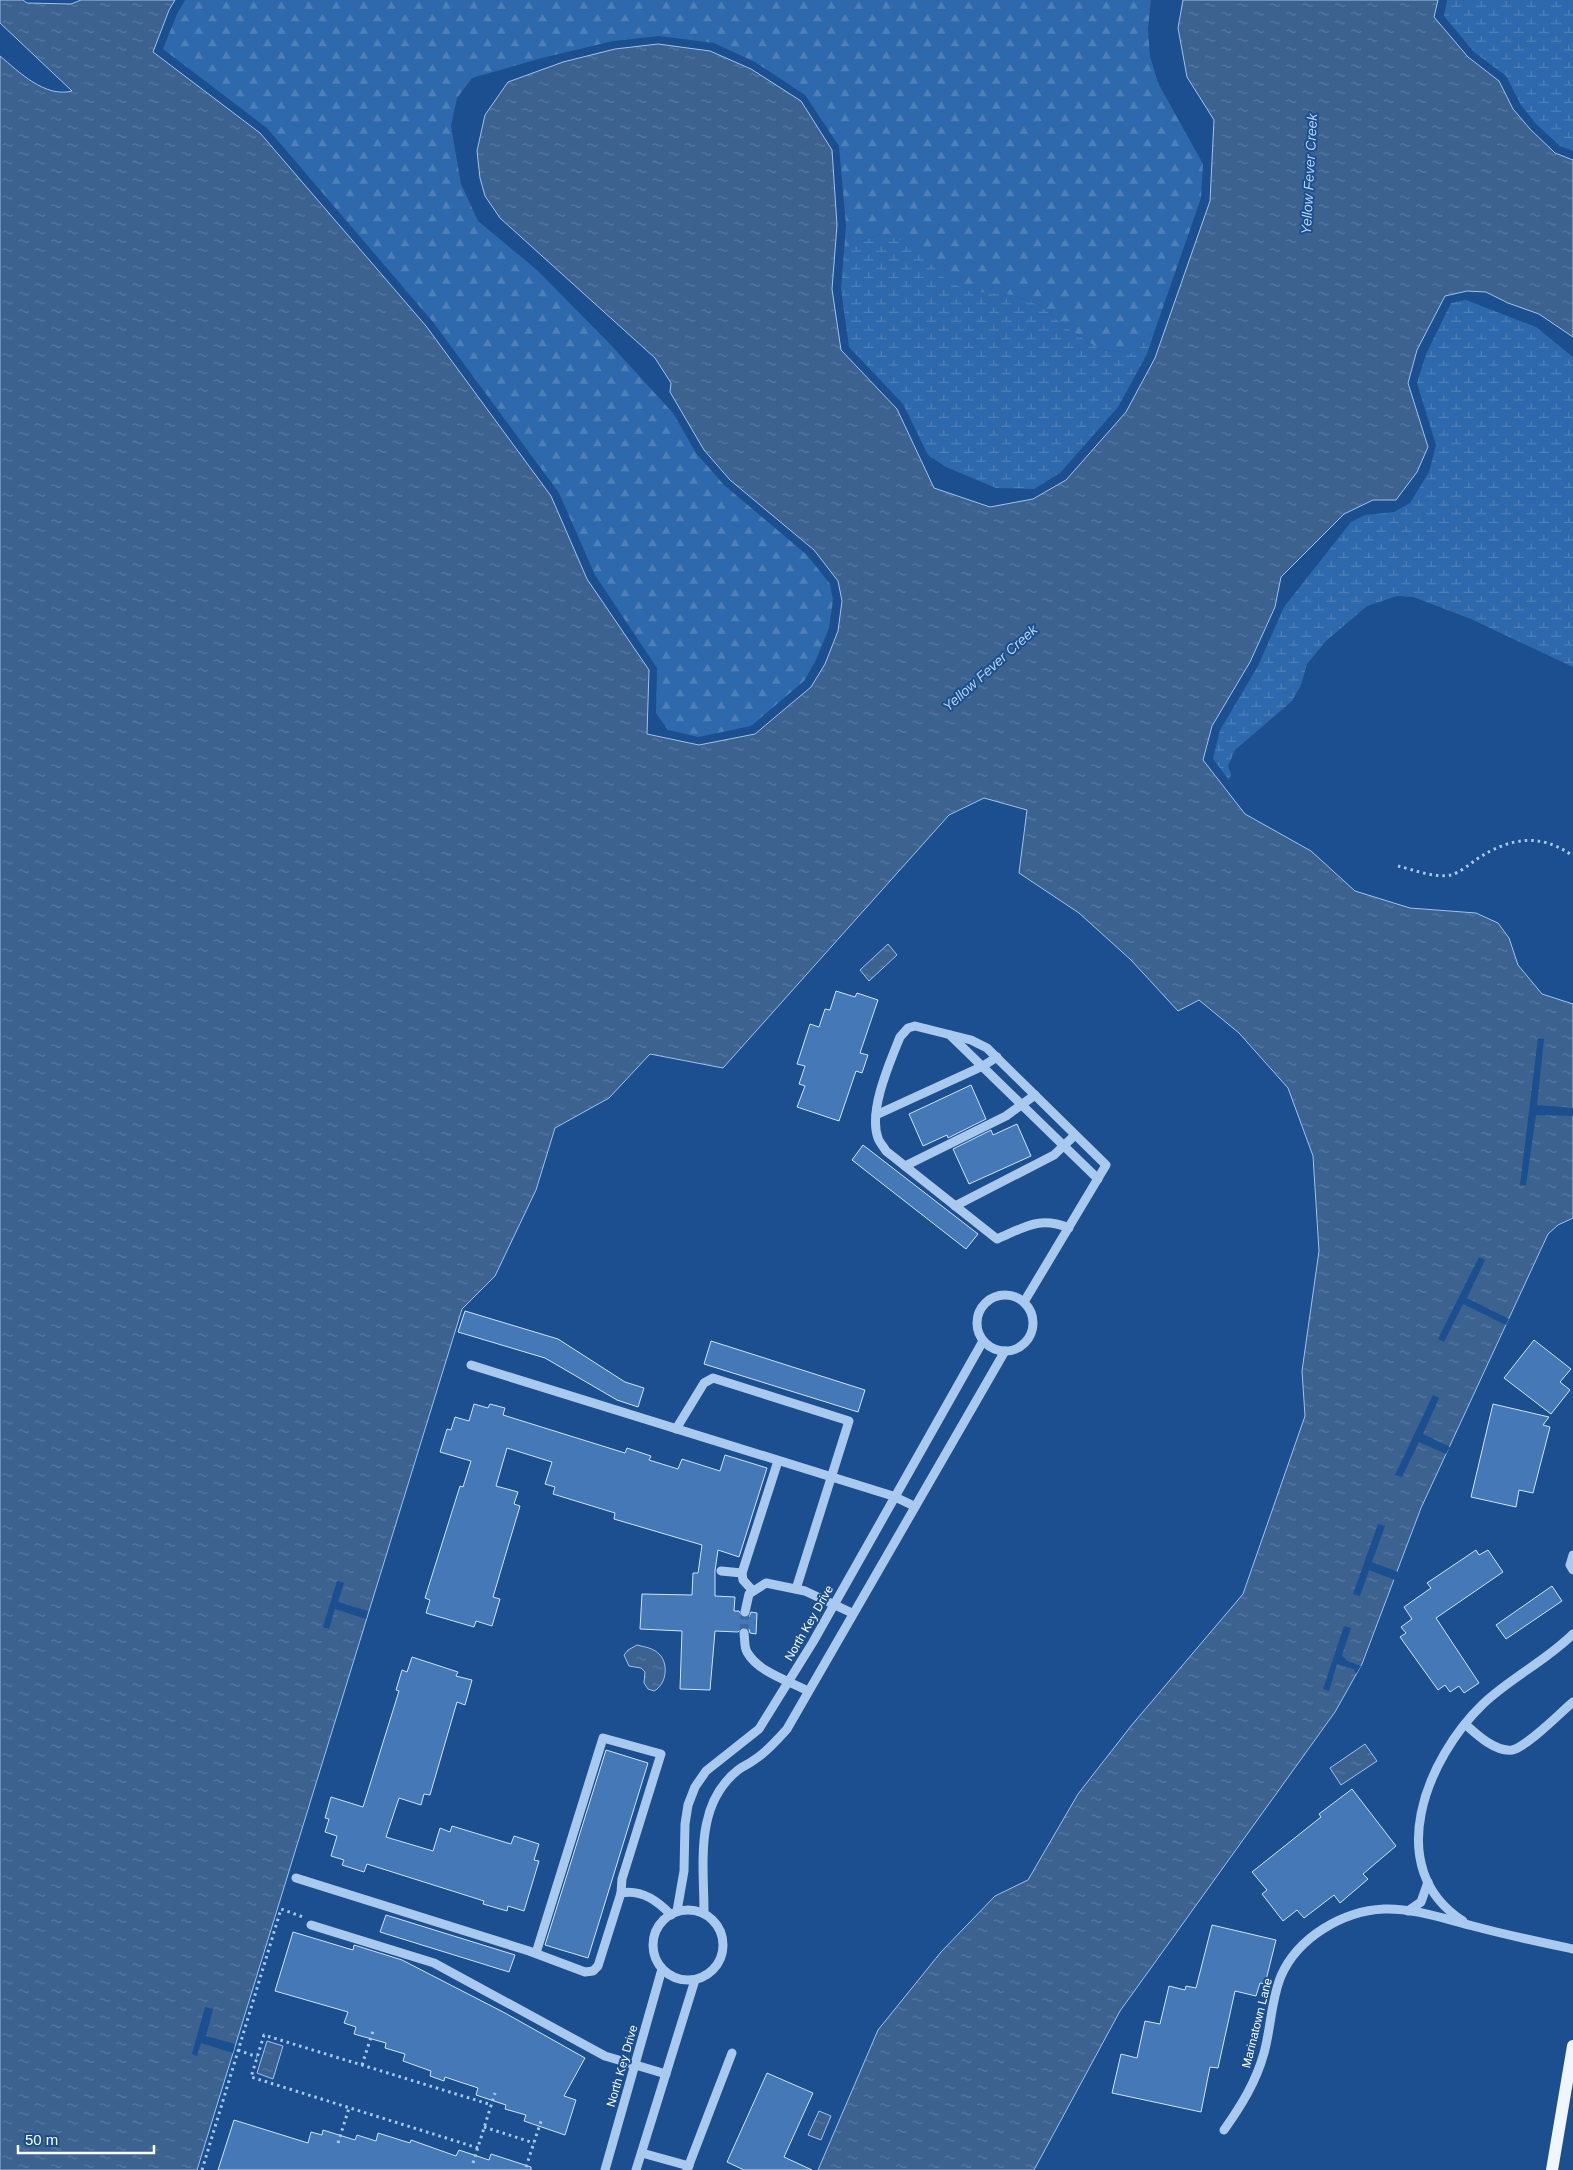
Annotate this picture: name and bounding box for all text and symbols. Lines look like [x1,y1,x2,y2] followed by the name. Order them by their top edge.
[1298,112,1320,235] water label: Yellow Fever Creek
[940,621,1041,715] water label: Yellow Fever Creek
[782,1583,836,1663] street label: North Key Drive
[1239,1976,1275,2069] street label: Marinatown Lane
[604,2023,640,2109] street label: North Key Drive
[18,2122,154,2154] scale bar
[25,2131,58,2148] text: 50 m

